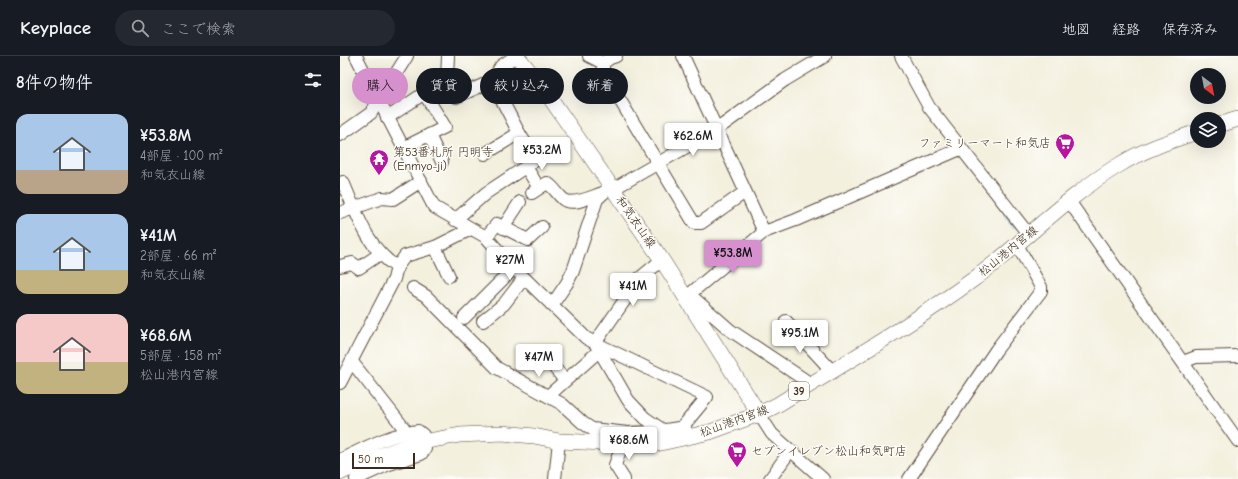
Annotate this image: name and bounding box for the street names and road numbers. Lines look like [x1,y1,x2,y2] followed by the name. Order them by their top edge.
[613,193,659,251] street label: 和気衣山線
[976,223,1040,279] street label: 松山港内宮線
[789,382,809,400] road number: 39
[698,402,770,440] street label: 松山港内宮線

